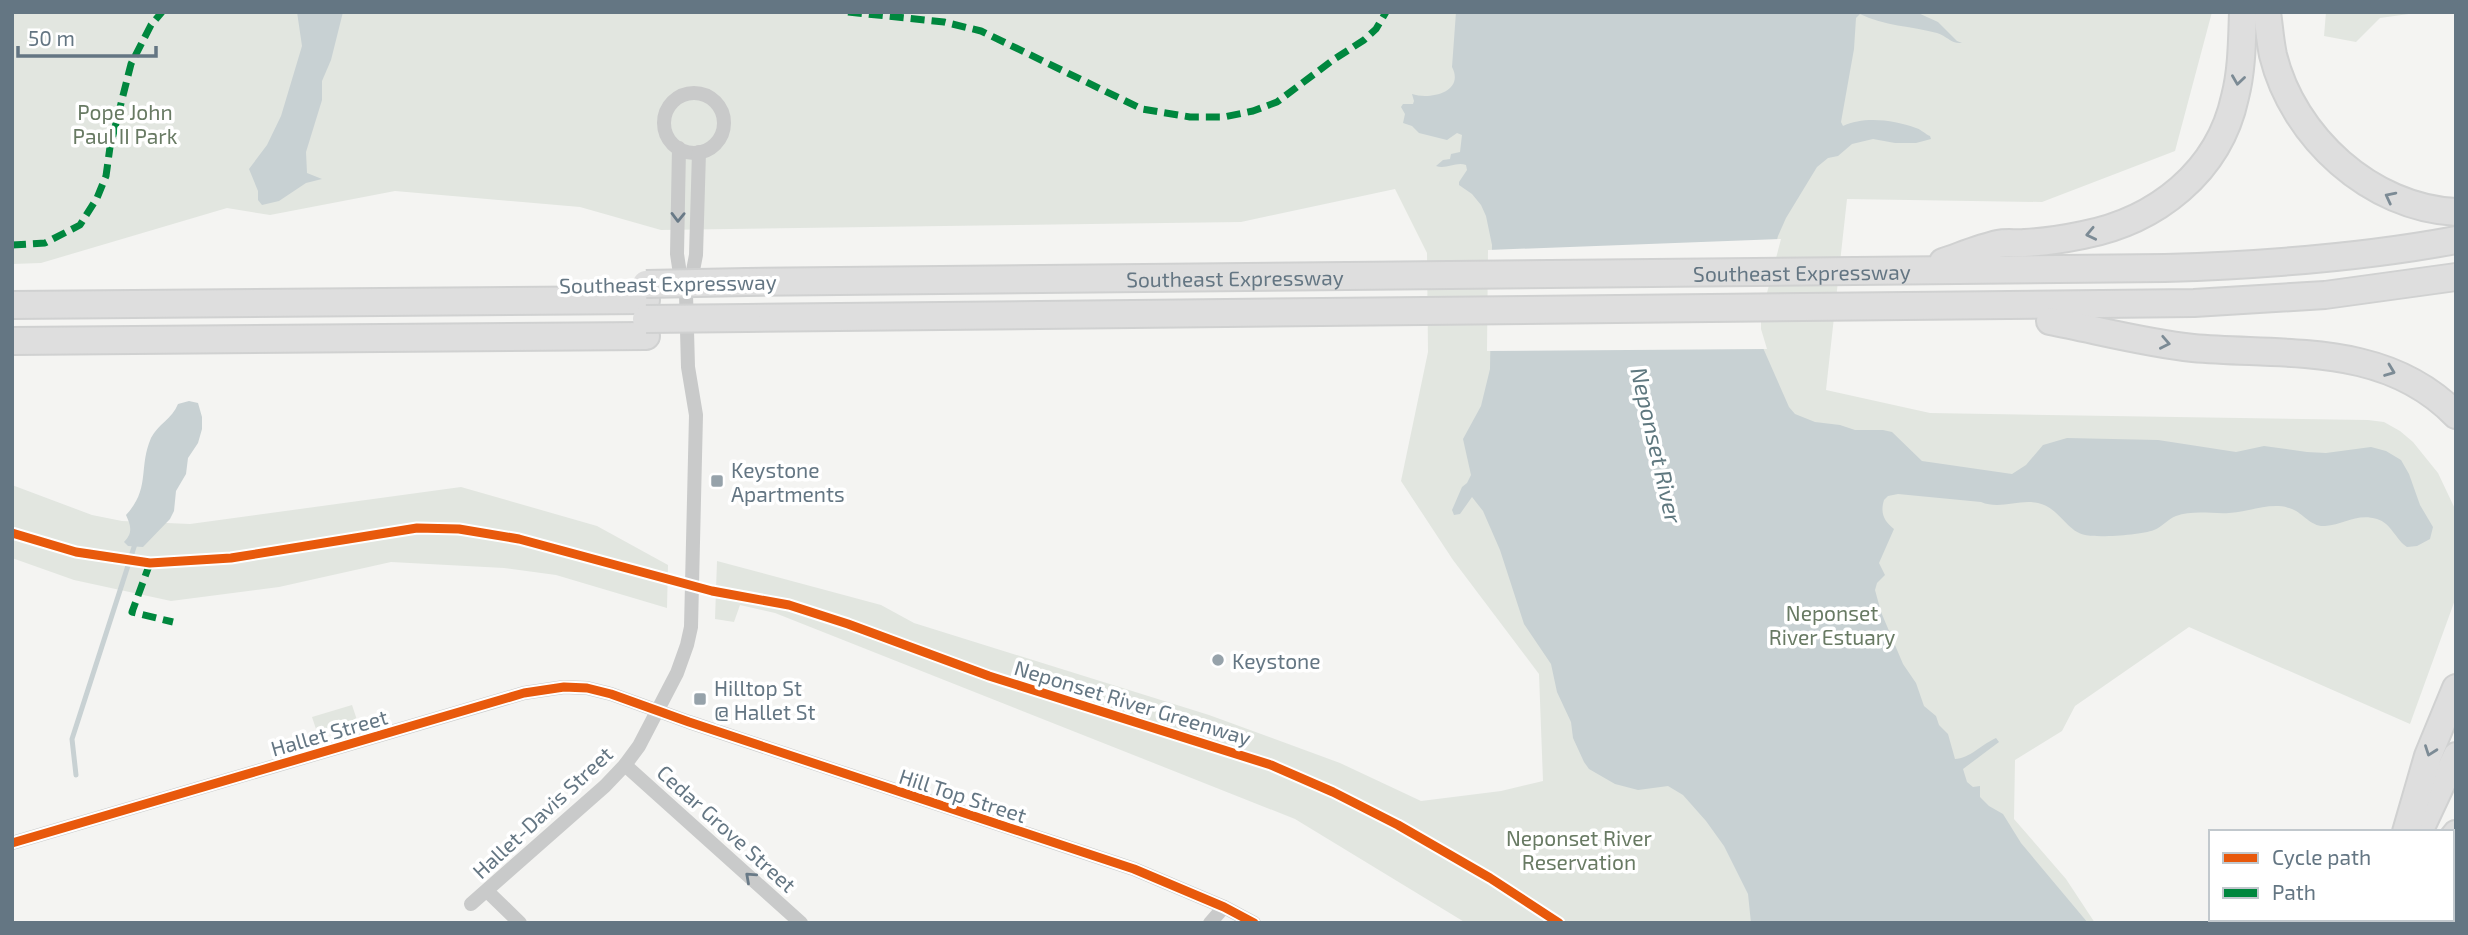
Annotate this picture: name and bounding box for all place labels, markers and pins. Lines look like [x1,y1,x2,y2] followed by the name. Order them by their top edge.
[731,457,845,506] place label: Keystone Apartments
[709,473,725,489] marker: Keystone Apartments
[1232,648,1321,673] place label: Keystone
[1210,652,1226,668] marker: Keystone
[714,675,815,724] place label: Hilltop St @ Hallet St
[692,691,708,707] marker: Hilltop St @ Hallet St

